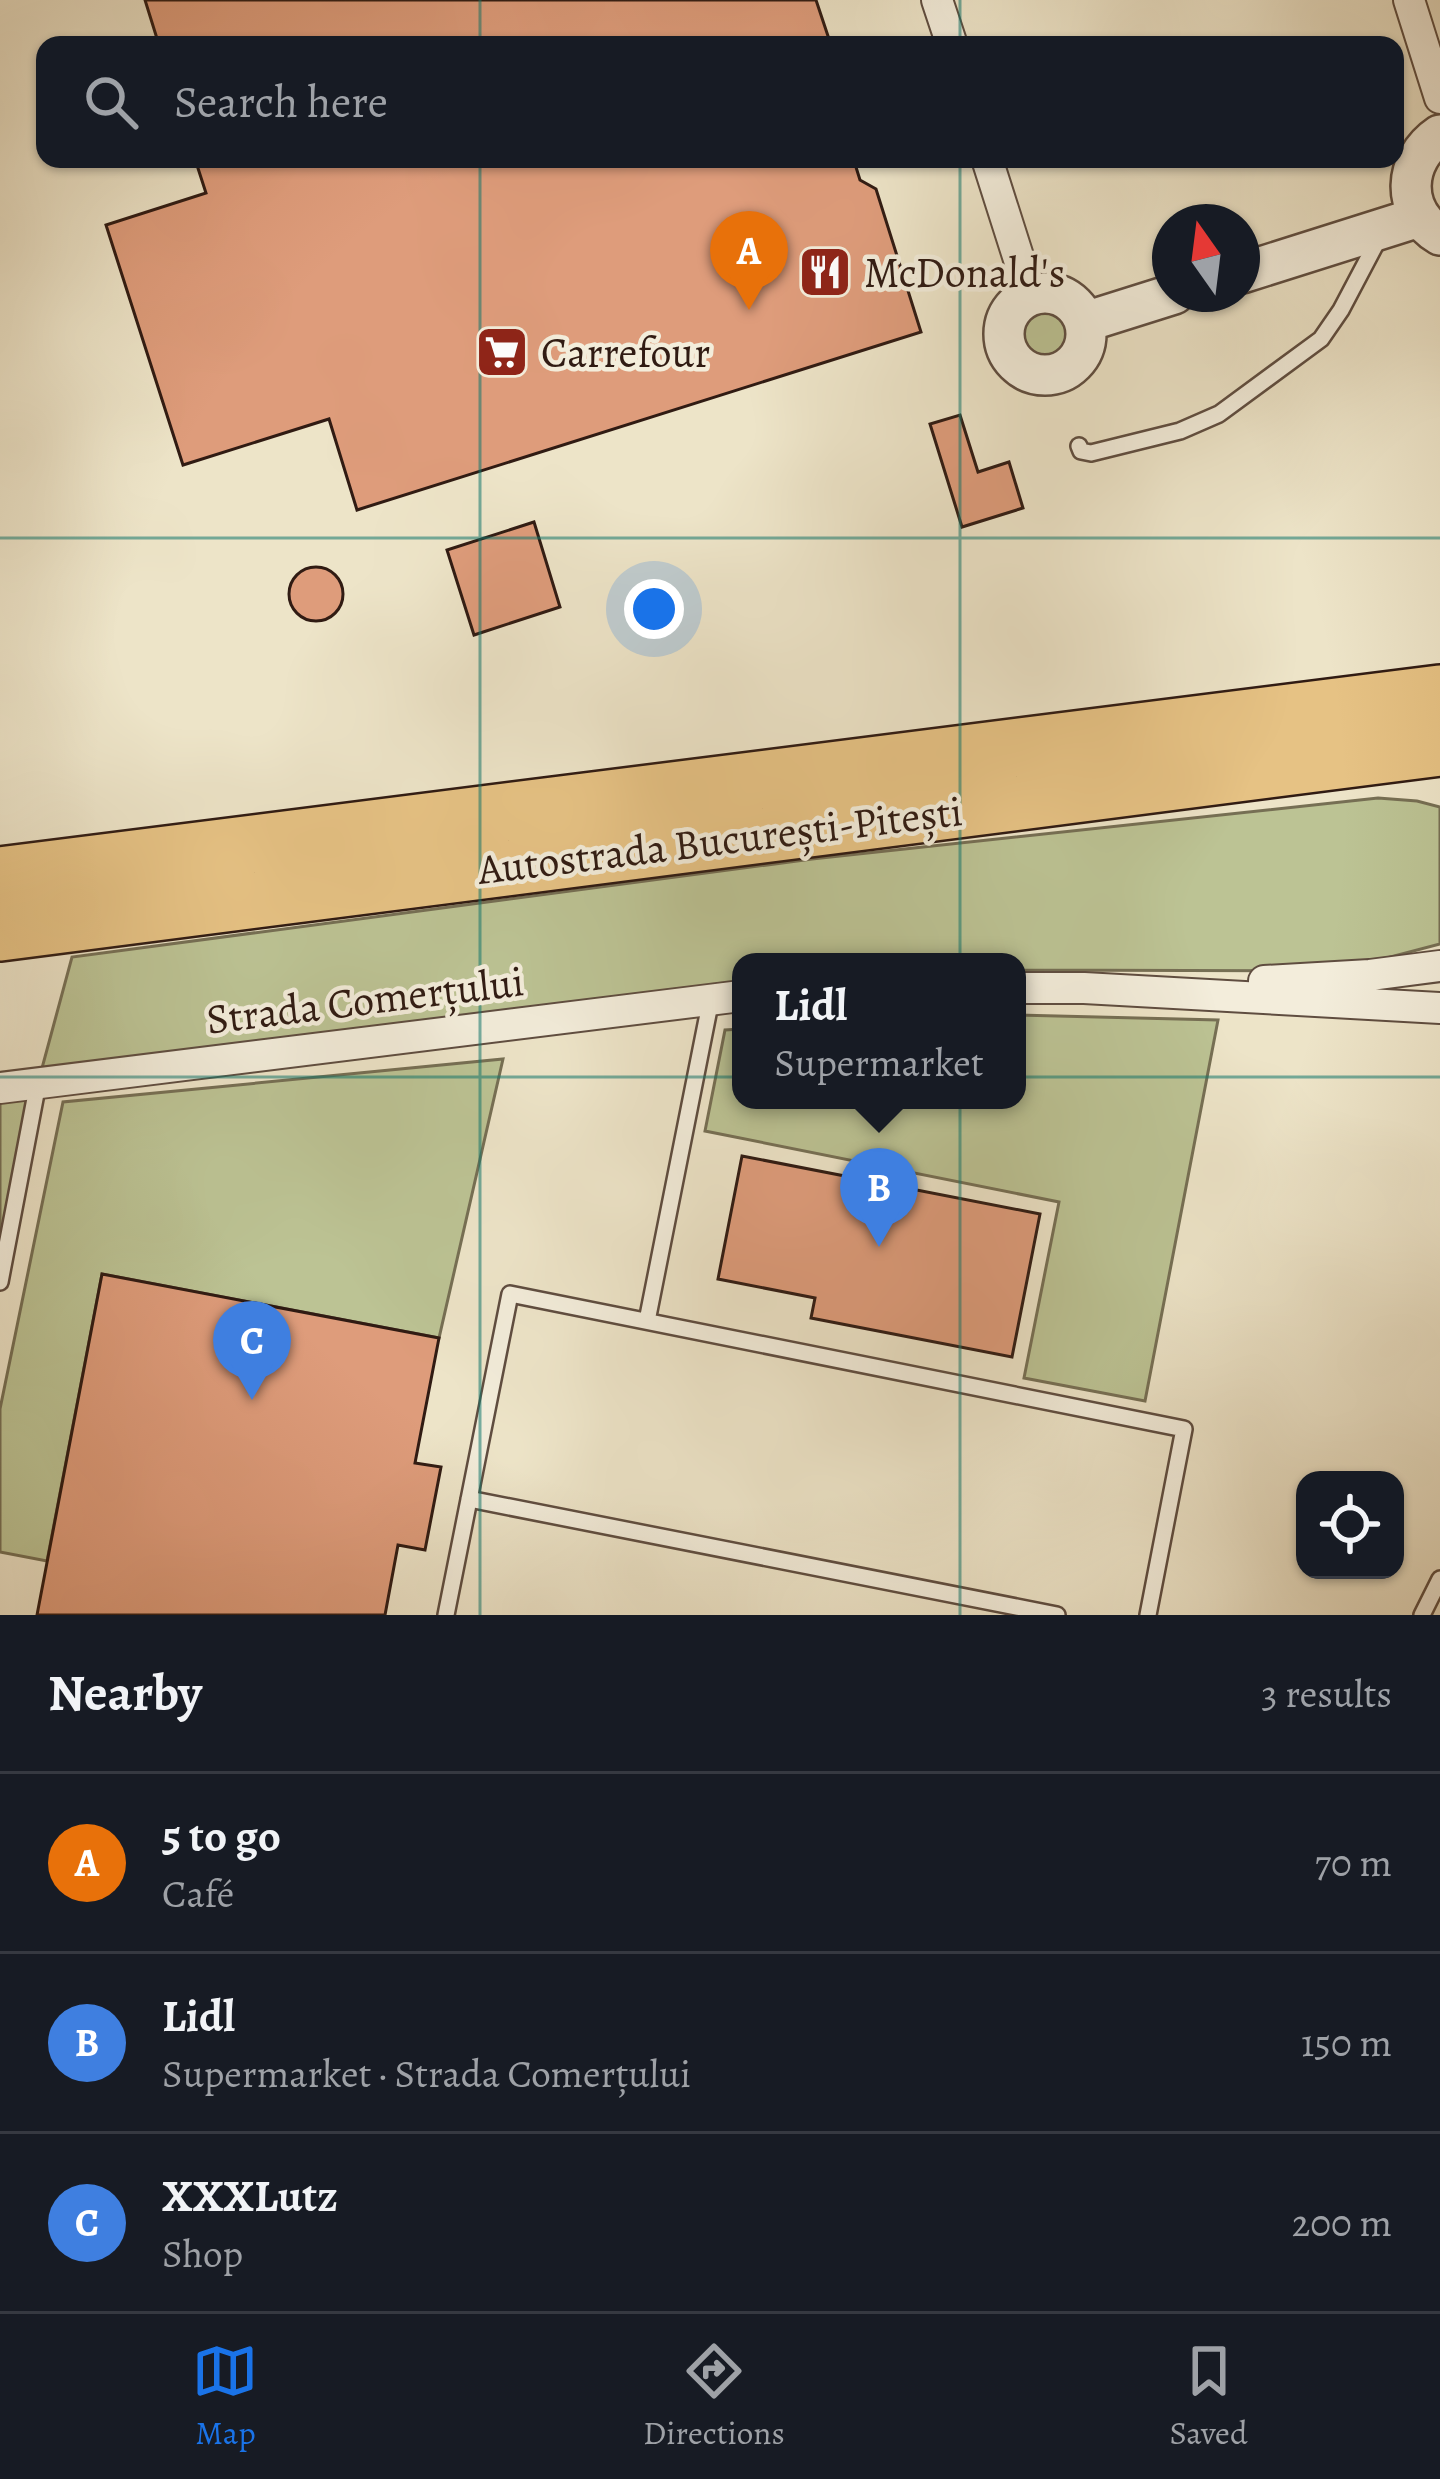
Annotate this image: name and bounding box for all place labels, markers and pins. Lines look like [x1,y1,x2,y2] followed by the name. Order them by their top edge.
[710,211,788,310] pin: A
[797,244,853,300] restaurant icon: McDonald's
[864,244,1065,301] place label: McDonald's
[474,324,530,380] supermarket icon: Carrefour
[541,324,710,381] place label: Carrefour
[840,1148,918,1247] pin: B
[213,1301,291,1400] pin: C

